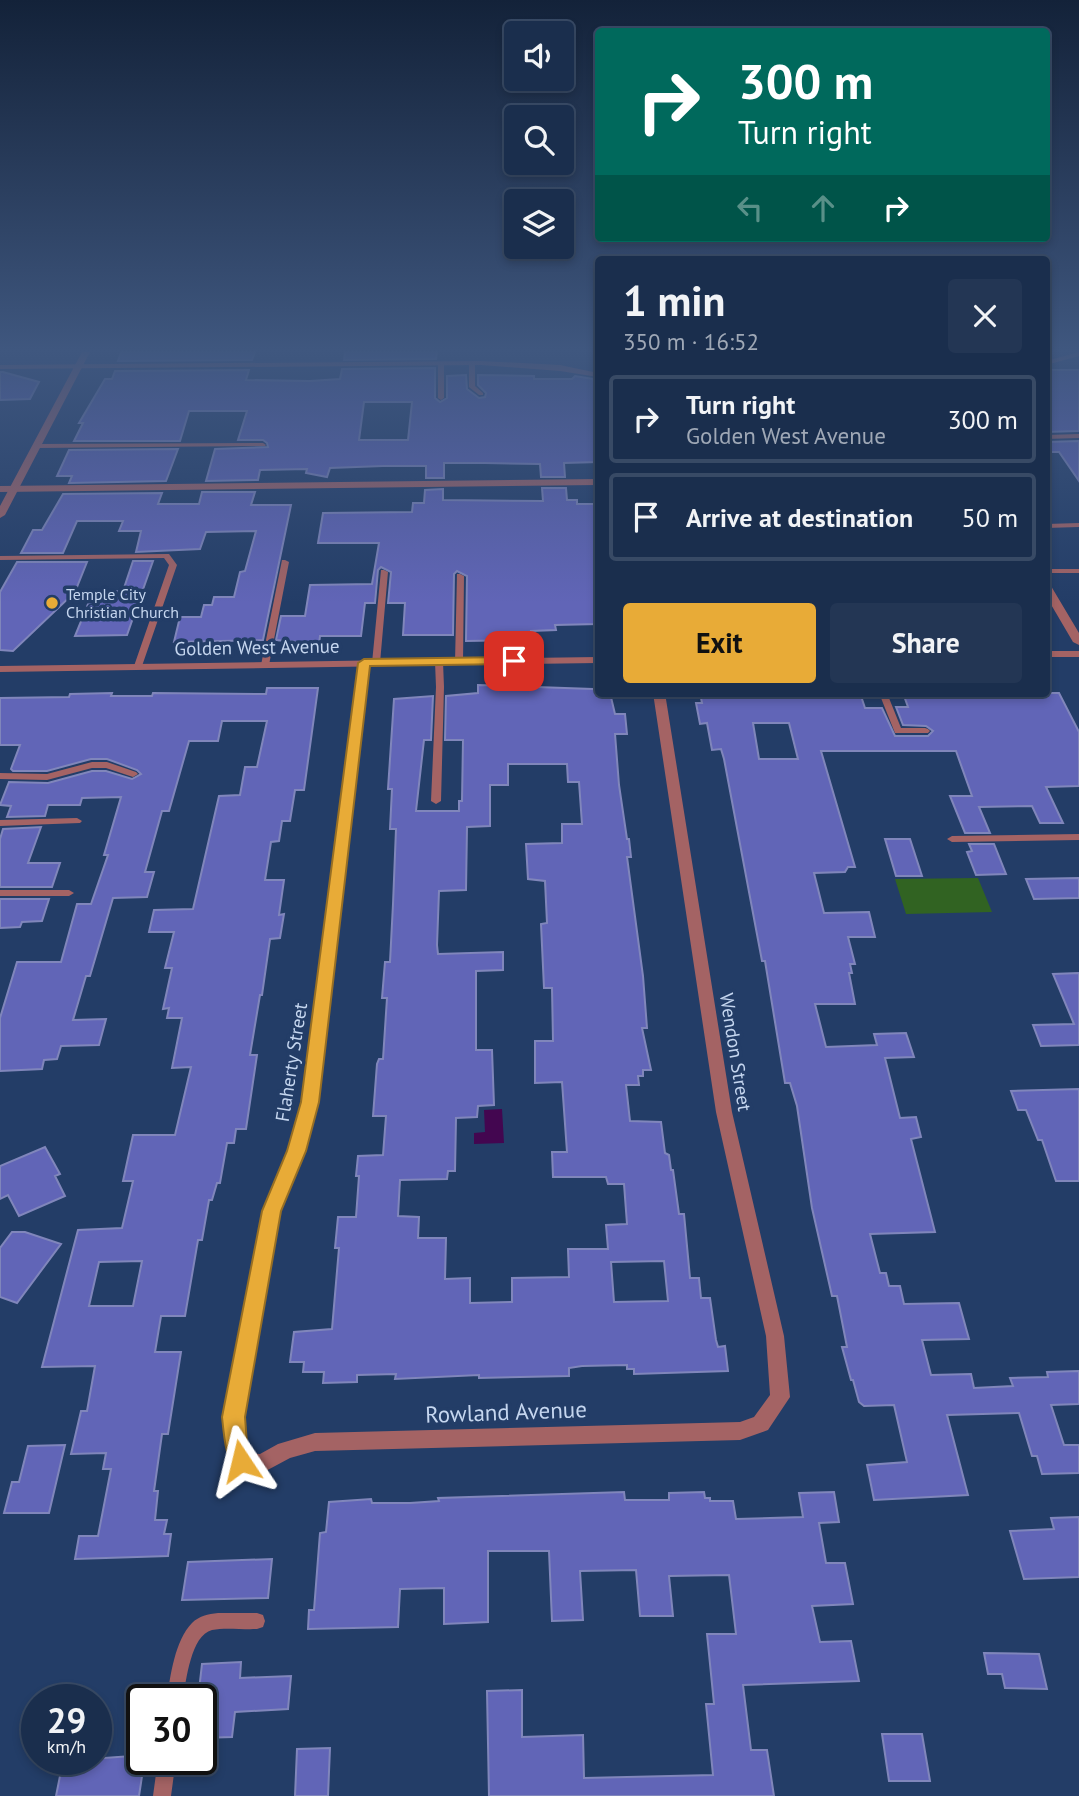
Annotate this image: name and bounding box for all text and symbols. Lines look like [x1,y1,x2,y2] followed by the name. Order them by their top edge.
[504,21,574,259] map controls
[504,21,574,91] button: sound
[738,49,873,113] text: 300 m
[623,56,714,147] icon: right
[504,105,574,175] button: search
[738,111,872,153] text: Turn right
[504,189,574,259] button: layers
[731,189,769,227] icon: left
[804,189,842,227] icon: ahead
[877,189,915,227] icon: right
[623,273,725,328] text: 1 min
[948,279,1022,353] button: close
[623,327,759,356] text: 350 m · 16:52
[686,388,795,421] text: Turn right
[627,400,665,438] icon: right
[947,403,1018,436] text: 300 m
[686,421,886,450] text: Golden West Avenue
[627,498,665,536] icon: arrive
[686,501,913,534] text: Arrive at destination
[962,501,1018,534] text: 50 m
[66,584,179,622] place label: Temple City Christian Church
[44,595,60,611] marker: Temple City Christian Church
[623,603,816,683] button: Exit
[830,603,1022,683] button: Share
[484,631,544,691] pin
[174,634,340,660] street label: Golden West Avenue
[495,642,533,680] icon: arrive
[715,991,757,1113] street label: Wendon Street
[270,1000,312,1123] street label: Flaherty Street
[425,1394,587,1429] street label: Rowland Avenue
[204,1424,278,1498] position arrow
[126,1684,217,1775] speed limit sign: 30
[47,1697,86,1743] text: 29
[47,1735,86,1758] text: km/h

